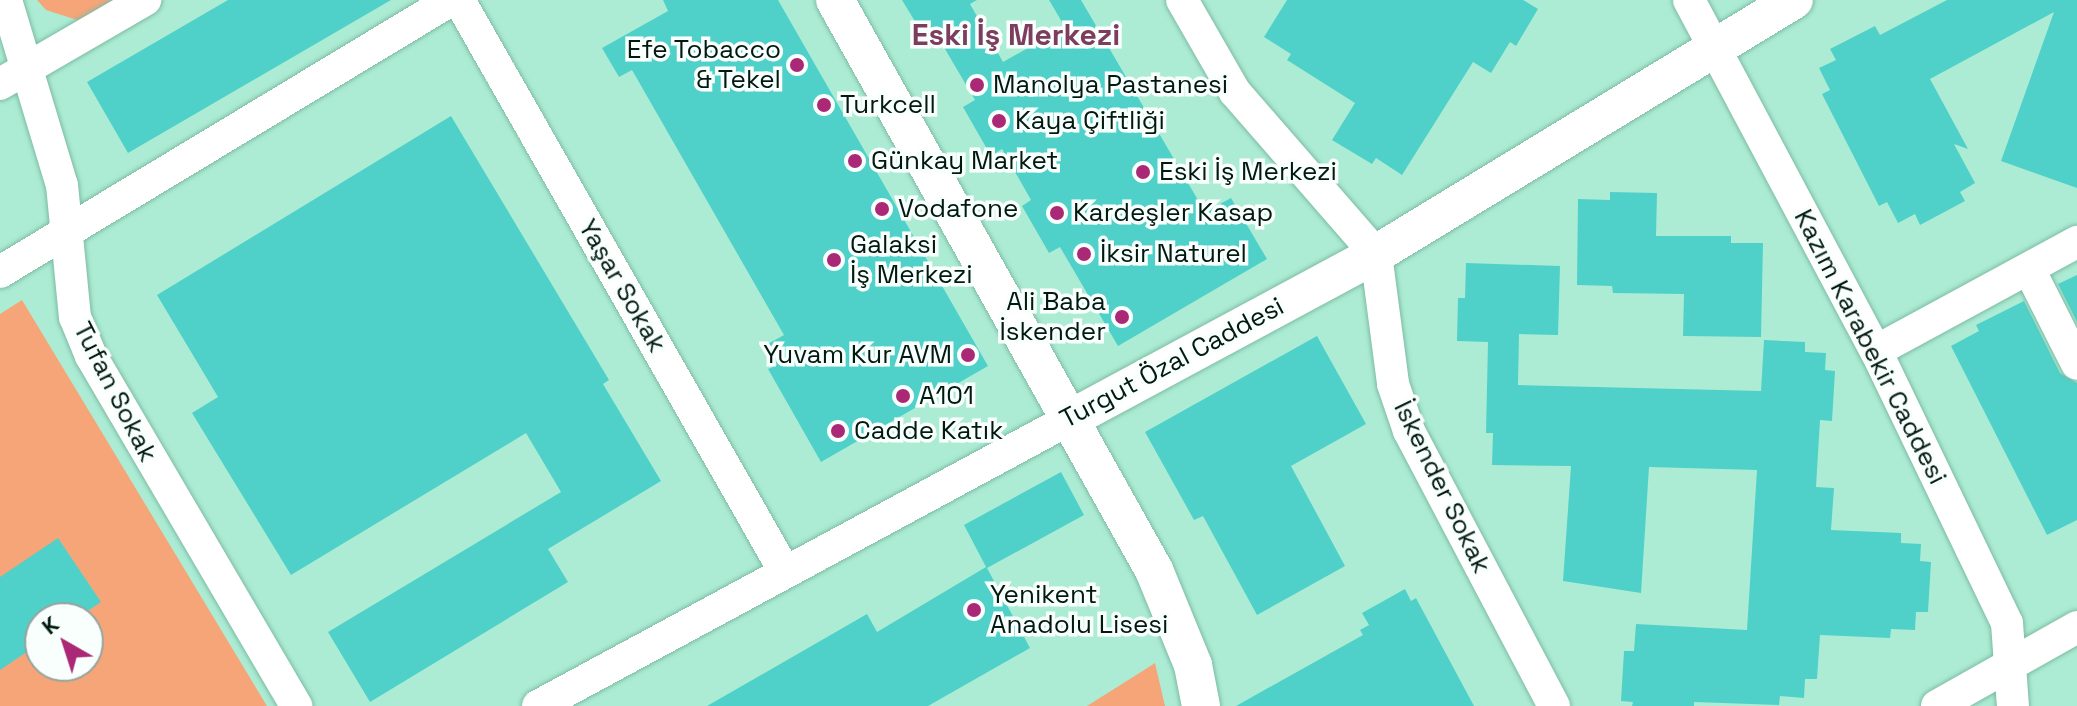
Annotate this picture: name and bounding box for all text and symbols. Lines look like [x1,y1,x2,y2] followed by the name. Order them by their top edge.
[912,17,1120,53] district label: Eski İş Merkezi
[626,34,781,96] place label: Efe Tobacco & Tekel
[788,56,806,74] marker: Efe Tobacco & Tekel
[993,69,1228,101] place label: Manolya Pastanesi
[968,76,986,94] marker: Manolya Pastanesi
[840,89,936,121] place label: Turkcell
[815,96,833,114] marker: Turkcell
[1015,105,1165,137] place label: Kaya Çiftliği
[990,112,1008,130] marker: Kaya Çiftliği
[871,145,1058,177] place label: Günkay Market
[846,152,864,170] marker: Günkay Market
[1159,156,1337,188] place label: Eski İş Merkezi
[1134,163,1152,181] marker: Eski İş Merkezi
[898,193,1018,225] place label: Vodafone
[1073,197,1273,229] place label: Kardeşler Kasap
[873,200,891,218] marker: Vodafone
[1048,204,1066,222] marker: Kardeşler Kasap
[1787,204,1953,490] street label: Kazım Karabekir Caddesi
[571,214,673,358] street label: Yaşar Sokak
[850,229,973,290] place label: Galaksi İş Merkezi
[1100,238,1247,270] place label: İksir Naturel
[1075,245,1093,263] marker: İksir Naturel
[825,251,843,269] marker: Galaksi İş Merkezi
[999,286,1106,348] place label: Ali Baba İskender
[1055,291,1289,435] street label: Turgut Özal Caddesi
[1113,308,1131,326] marker: Ali Baba İskender
[66,317,164,467] street label: Tufan Sokak
[763,339,952,371] place label: Yuvam Kur AVM
[959,346,977,364] marker: Yuvam Kur AVM
[919,380,974,412] place label: A101
[894,387,912,405] marker: A101
[1387,396,1497,578] street label: İskender Sokak
[854,415,1003,447] place label: Cadde Katık
[829,422,847,440] marker: Cadde Katık
[990,579,1168,640] place label: Yenikent Anadolu Lisesi
[965,601,983,619] marker: Yenikent Anadolu Lisesi
[24,602,104,682] north arrow
[36,610,64,640] text: K

